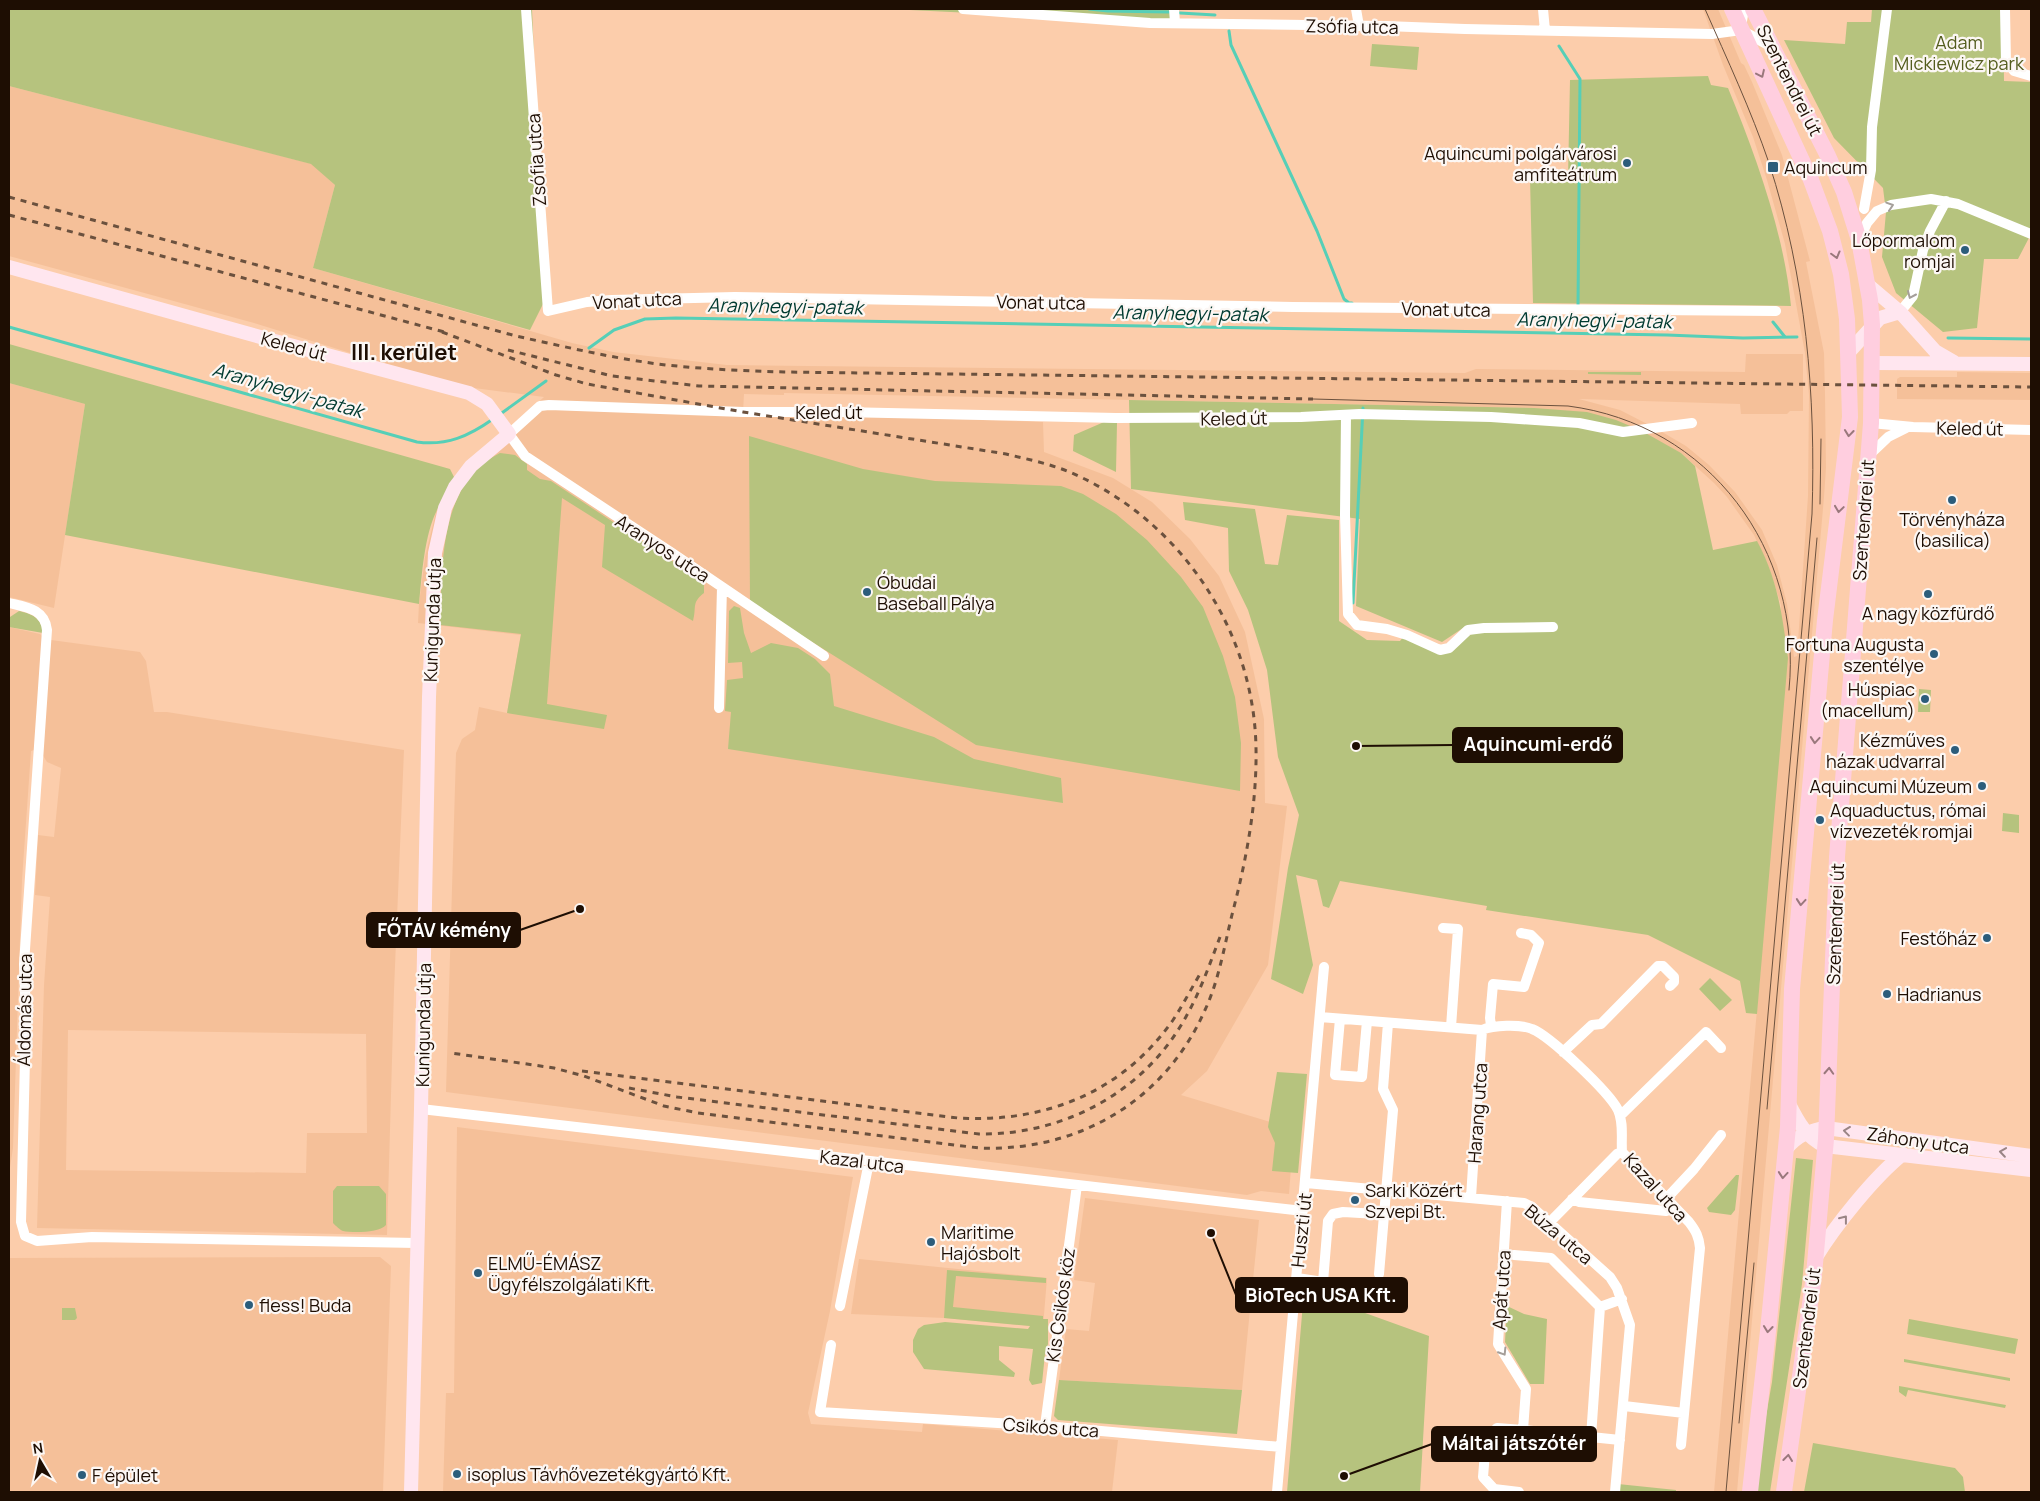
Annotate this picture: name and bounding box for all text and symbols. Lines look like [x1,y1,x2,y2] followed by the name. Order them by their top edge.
[1305,13,1399,39] street label: Zsófia utca
[1752,20,1828,140] street label: Szentendrei út
[1894,30,2025,75] park label: Adam Mickiewicz park
[1755,69,1766,78] one-way arrow
[521,113,551,207] street label: Zsófia utca
[1424,141,1617,186] place label: Aquincumi polgárvárosi amfiteátrum
[1784,155,1868,179] place label: Aquincum
[1621,157,1633,169] marker: Aquincumi polgárvárosi amfiteátrum
[1766,160,1780,174] marker: Aquincum
[1885,202,1894,212] one-way arrow
[1852,228,1955,273] place label: Lőpormalom romjai
[1959,244,1971,256] marker: Lőpormalom romjai
[1830,250,1841,259] one-way arrow
[592,286,682,314] street label: Vonat utca
[996,289,1086,315] street label: Vonat utca
[1906,290,1917,299] one-way arrow
[707,292,866,320] water label: Aranyhegyi-patak
[1401,296,1491,322] street label: Vonat utca
[1112,299,1271,327] water label: Aranyhegyi-patak
[1516,306,1675,334] water label: Aranyhegyi-patak
[258,326,330,366] street label: Keled út
[351,337,457,367] district label: III. kerület
[210,356,369,425] water label: Aranyhegyi-patak
[795,400,863,424] street label: Keled út
[1200,405,1268,431] street label: Keled út
[1936,415,2004,441] street label: Keled út
[1844,429,1855,437] one-way arrow
[1847,458,1879,582] street label: Szentendrei út
[1946,494,1958,506] marker: Törvényháza (basilica)
[1834,504,1844,513] one-way arrow
[1899,507,2005,552] place label: Törvényháza (basilica)
[611,509,715,587] street label: Aranyos utca
[418,557,446,683] street label: Kunigunda útja
[877,570,994,615] place label: Óbudai Baseball Pálya
[861,586,873,598] marker: Óbudai Baseball Pálya
[1922,588,1934,600] marker: A nagy közfürdő
[1862,601,1994,625] place label: A nagy közfürdő
[1786,632,1924,677] place label: Fortuna Augusta szentélye
[1928,648,1940,660] marker: Fortuna Augusta szentélye
[1820,677,1915,722] place label: Húspiac (macellum)
[1919,693,1931,705] marker: Húspiac (macellum)
[1453,728,1622,762] callout: Aquincumi-erdő
[1826,728,1945,773] place label: Kézműves házak udvarral
[1464,731,1612,757] text: Aquincumi-erdő
[1810,736,1821,744] one-way arrow
[1949,744,1961,756] marker: Kézműves házak udvarral
[1810,774,1972,798] place label: Aquincumi Múzeum
[1976,780,1988,792] marker: Aquincumi Múzeum
[1830,798,1986,843] place label: Aquaductus, római vízvezeték romjai
[1814,814,1826,826] marker: Aquaductus, római vízvezeték romjai
[1821,863,1849,985] street label: Szentendrei út
[1795,898,1806,906] one-way arrow
[367,913,520,947] callout: FŐTÁV kémény
[377,917,511,943] text: FŐTÁV kémény
[1901,926,1977,950] place label: Festőház
[1981,932,1993,944] marker: Festőház
[11,953,37,1067] street label: Áldomás utca
[410,963,436,1087] street label: Kunigunda útja
[1897,982,1982,1006] place label: Hadrianus
[1881,988,1893,1000] marker: Hadrianus
[1462,1062,1492,1164] street label: Harang utca
[1824,1067,1835,1075] one-way arrow
[1865,1121,1971,1159] street label: Záhony utca
[1842,1126,1850,1137] one-way arrow
[818,1144,906,1178] street label: Kazal utca
[1619,1147,1693,1227] street label: Kazal utca
[1998,1147,2006,1158] one-way arrow
[1778,1171,1789,1179] one-way arrow
[1365,1178,1463,1223] place label: Sarki Közért Szvepi Bt.
[1285,1191,1317,1269] street label: Huszti út
[1349,1194,1361,1206] marker: Sarki Közért Szvepi Bt.
[1520,1199,1598,1269] street label: Búza utca
[1838,1215,1847,1225] one-way arrow
[941,1220,1021,1265] place label: Maritime Hajósbolt
[925,1236,937,1248] marker: Maritime Hajósbolt
[1040,1246,1080,1364] street label: Kis Csikós köz
[1486,1249,1516,1331] street label: Apát utca
[488,1251,654,1296] place label: ELMŰ-ÉMÁSZ Ügyfélszolgálati Kft.
[1787,1266,1825,1390] street label: Szentendrei út
[472,1267,484,1279] marker: ELMŰ-ÉMÁSZ Ügyfélszolgálati Kft.
[1236,1278,1407,1312] callout: BioTech USA Kft.
[1245,1282,1397,1308] text: BioTech USA Kft.
[259,1293,351,1317] place label: fless! Buda
[243,1299,255,1311] marker: fless! Buda
[1763,1325,1774,1333] one-way arrow
[1497,1347,1506,1356] one-way arrow
[1002,1412,1100,1442] street label: Csikós utca
[1432,1427,1596,1461] callout: Máltai játszótér
[1442,1430,1586,1456] text: Máltai játszótér
[15,1436,65,1486] north arrow
[31,1437,44,1458] text: N
[1782,1453,1793,1461] one-way arrow
[467,1462,731,1486] place label: isoplus Távhővezetékgyártó Kft.
[92,1463,158,1487] place label: F épület
[451,1468,463,1480] marker: isoplus Távhővezetékgyártó Kft.
[76,1469,88,1481] marker: F épület

